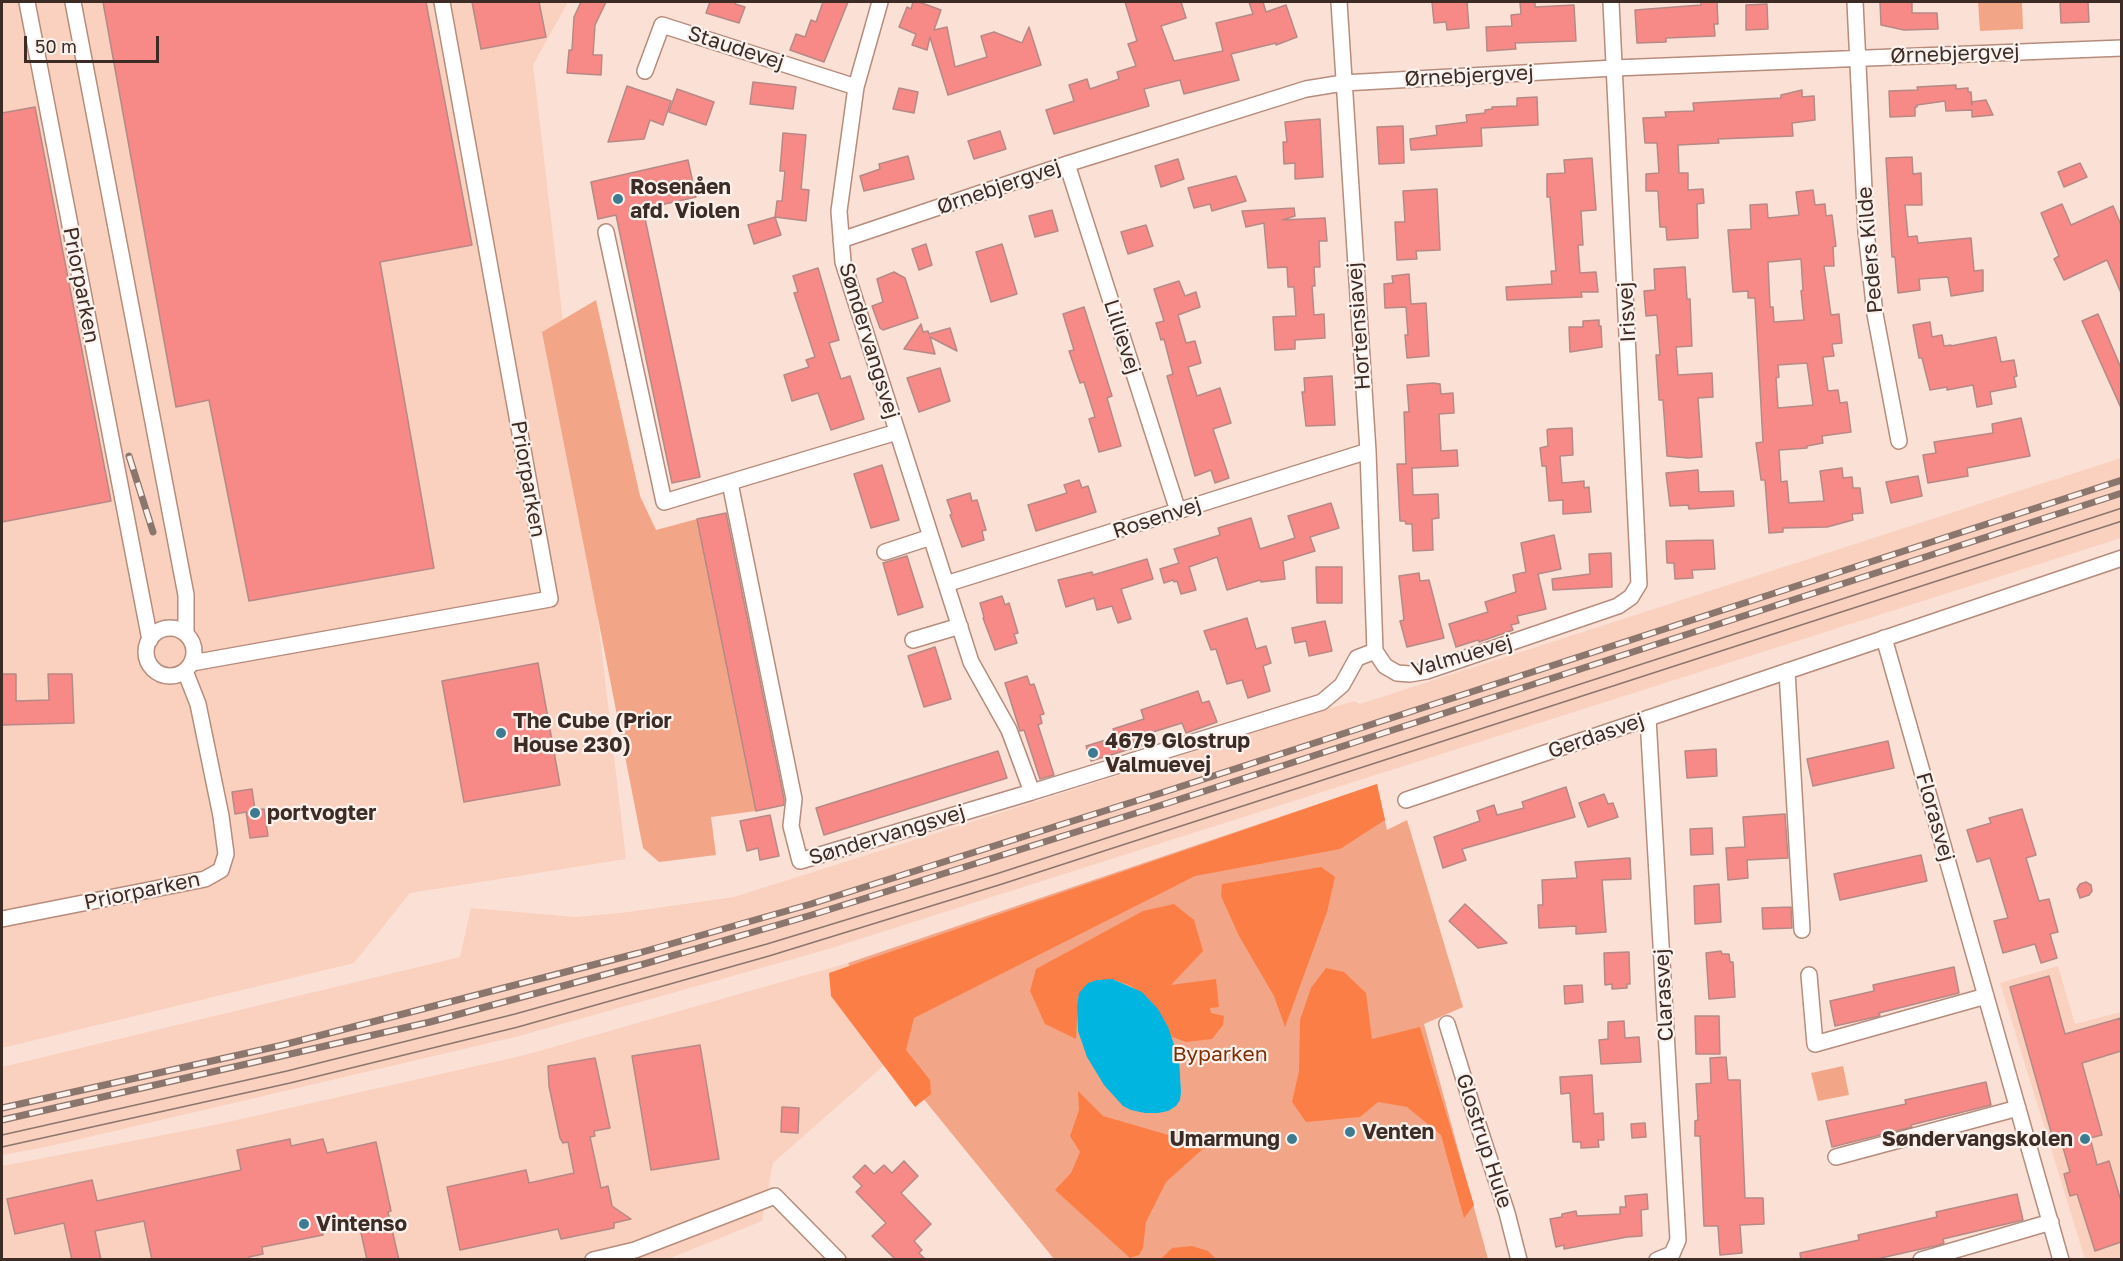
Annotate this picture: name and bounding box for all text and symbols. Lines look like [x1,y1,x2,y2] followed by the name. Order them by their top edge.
[685,21,787,75] street label: Staudevej
[27,24,162,62] scale bar
[35,35,77,57] text: 50 m
[1890,39,2020,69] street label: Ørnebjergvej
[1404,60,1534,92] street label: Ørnebjergvej
[934,154,1064,220] street label: Ørnebjergvej
[630,174,740,224] place label: Rosenåen afd. Violen
[1852,186,1888,314] street label: Peders Kilde
[611,192,625,206] marker: Rosenåen afd. Violen
[57,225,105,345] street label: Priorparken
[833,260,905,422] street label: Søndervangsvej
[1342,261,1376,391] street label: Hortensiavej
[1613,281,1641,343] street label: Irisvej
[1098,296,1146,378] street label: Lillievej
[505,419,551,539] street label: Priorparken
[1110,492,1204,544] street label: Rosenvej
[1409,630,1515,682] street label: Valmuevej
[513,708,672,758] place label: The Cube (Prior House 230)
[1545,708,1647,764] street label: Gerdasvej
[494,726,508,740] marker: The Cube (Prior House 230)
[1105,728,1250,778] place label: 4679 Glostrup Valmuevej
[1086,746,1100,760] marker: 4679 Glostrup Valmuevej
[1910,769,1960,865] street label: Florasvej
[806,799,968,871] street label: Søndervangsvej
[267,800,376,826] place label: portvogter
[248,806,262,820] marker: portvogter
[82,866,202,916] street label: Priorparken
[1649,948,1679,1042] street label: Clarasvej
[1172,1041,1268,1067] park label: Byparken
[1450,1071,1518,1211] street label: Glostrup Hule
[1362,1119,1434,1145] place label: Venten
[1343,1125,1357,1139] marker: Venten
[1169,1126,1280,1152] place label: Umarmung
[1882,1126,2073,1152] place label: Søndervangskolen
[1285,1132,1299,1146] marker: Umarmung
[2078,1132,2092,1146] marker: Søndervangskolen
[316,1211,407,1237] place label: Vintenso
[297,1217,311,1231] marker: Vintenso

